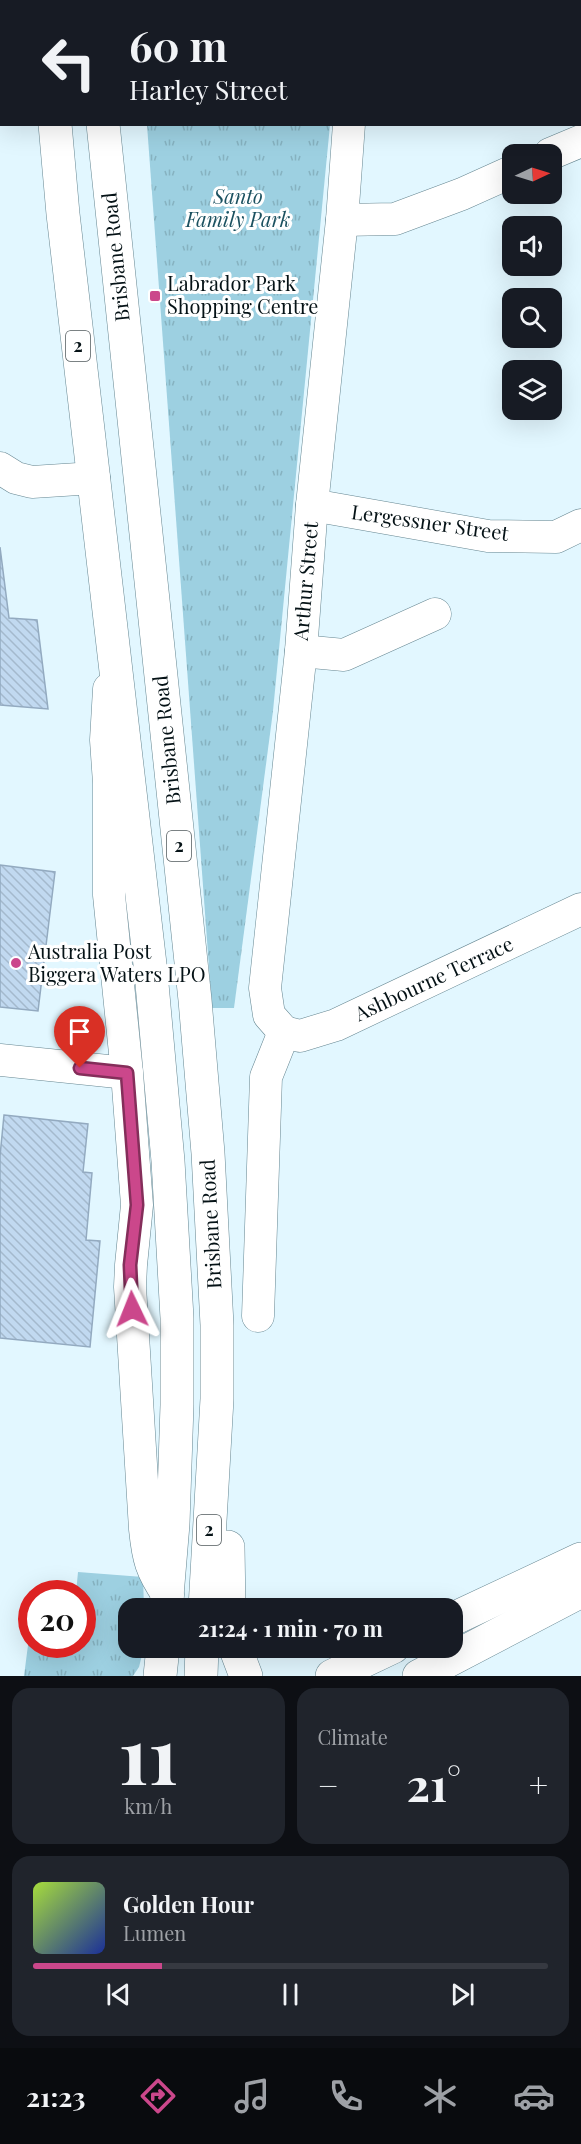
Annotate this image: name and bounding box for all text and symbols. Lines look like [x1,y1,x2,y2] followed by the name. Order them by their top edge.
[129,17,227,73] text: 60 m
[30,24,108,102] icon: left
[129,71,287,107] text: Harley Street
[502,144,562,204] north arrow
[502,144,562,420] map controls
[185,182,290,232] park label: Santo Family Park
[94,191,135,323] street label: Brisbane Road
[502,216,562,276] button: sound
[167,269,318,319] place label: Labrador Park Shopping Centre
[502,288,562,348] button: search
[148,289,162,303] marker: Labrador Park Shopping Centre
[66,331,90,361] road number: 2
[502,360,562,420] button: layers
[350,497,511,546] street label: Lergessner Street
[286,519,323,642] street label: Arthur Street
[145,674,186,806] street label: Brisbane Road
[167,831,191,861] road number: 2
[349,929,517,1027] street label: Ashbourne Terrace
[27,937,206,987] place label: Australia Post Biggera Waters LPO
[9,956,23,970] marker: Australia Post Biggera Waters LPO
[54,1006,105,1068] pin
[63,1015,96,1048] icon: arrive
[193,1158,226,1290] street label: Brisbane Road
[100,1277,164,1341] position arrow
[197,1515,221,1545] road number: 2
[18,1580,96,1658] speed limit sign: 20
[198,1613,383,1643] text: 21:24 · 1 min · 70 m
[118,1701,178,1805] text: 11
[318,1723,388,1750] text: Climate
[406,1753,461,1813] text: 21°
[318,1762,339,1806] text: −
[529,1762,548,1806] text: +
[124,1792,172,1819] text: km/h
[123,1889,254,1919] text: Golden Hour
[123,1919,186,1946] text: Lumen
[102,1978,135,2011] icon: previous
[274,1978,307,2011] icon: pause
[446,1978,479,2011] icon: next
[137,2075,179,2117] icon: directions
[231,2075,273,2117] icon: music
[325,2075,367,2117] icon: phone
[419,2075,461,2117] icon: climate
[513,2075,555,2117] icon: car
[26,2078,86,2114] text: 21:23

